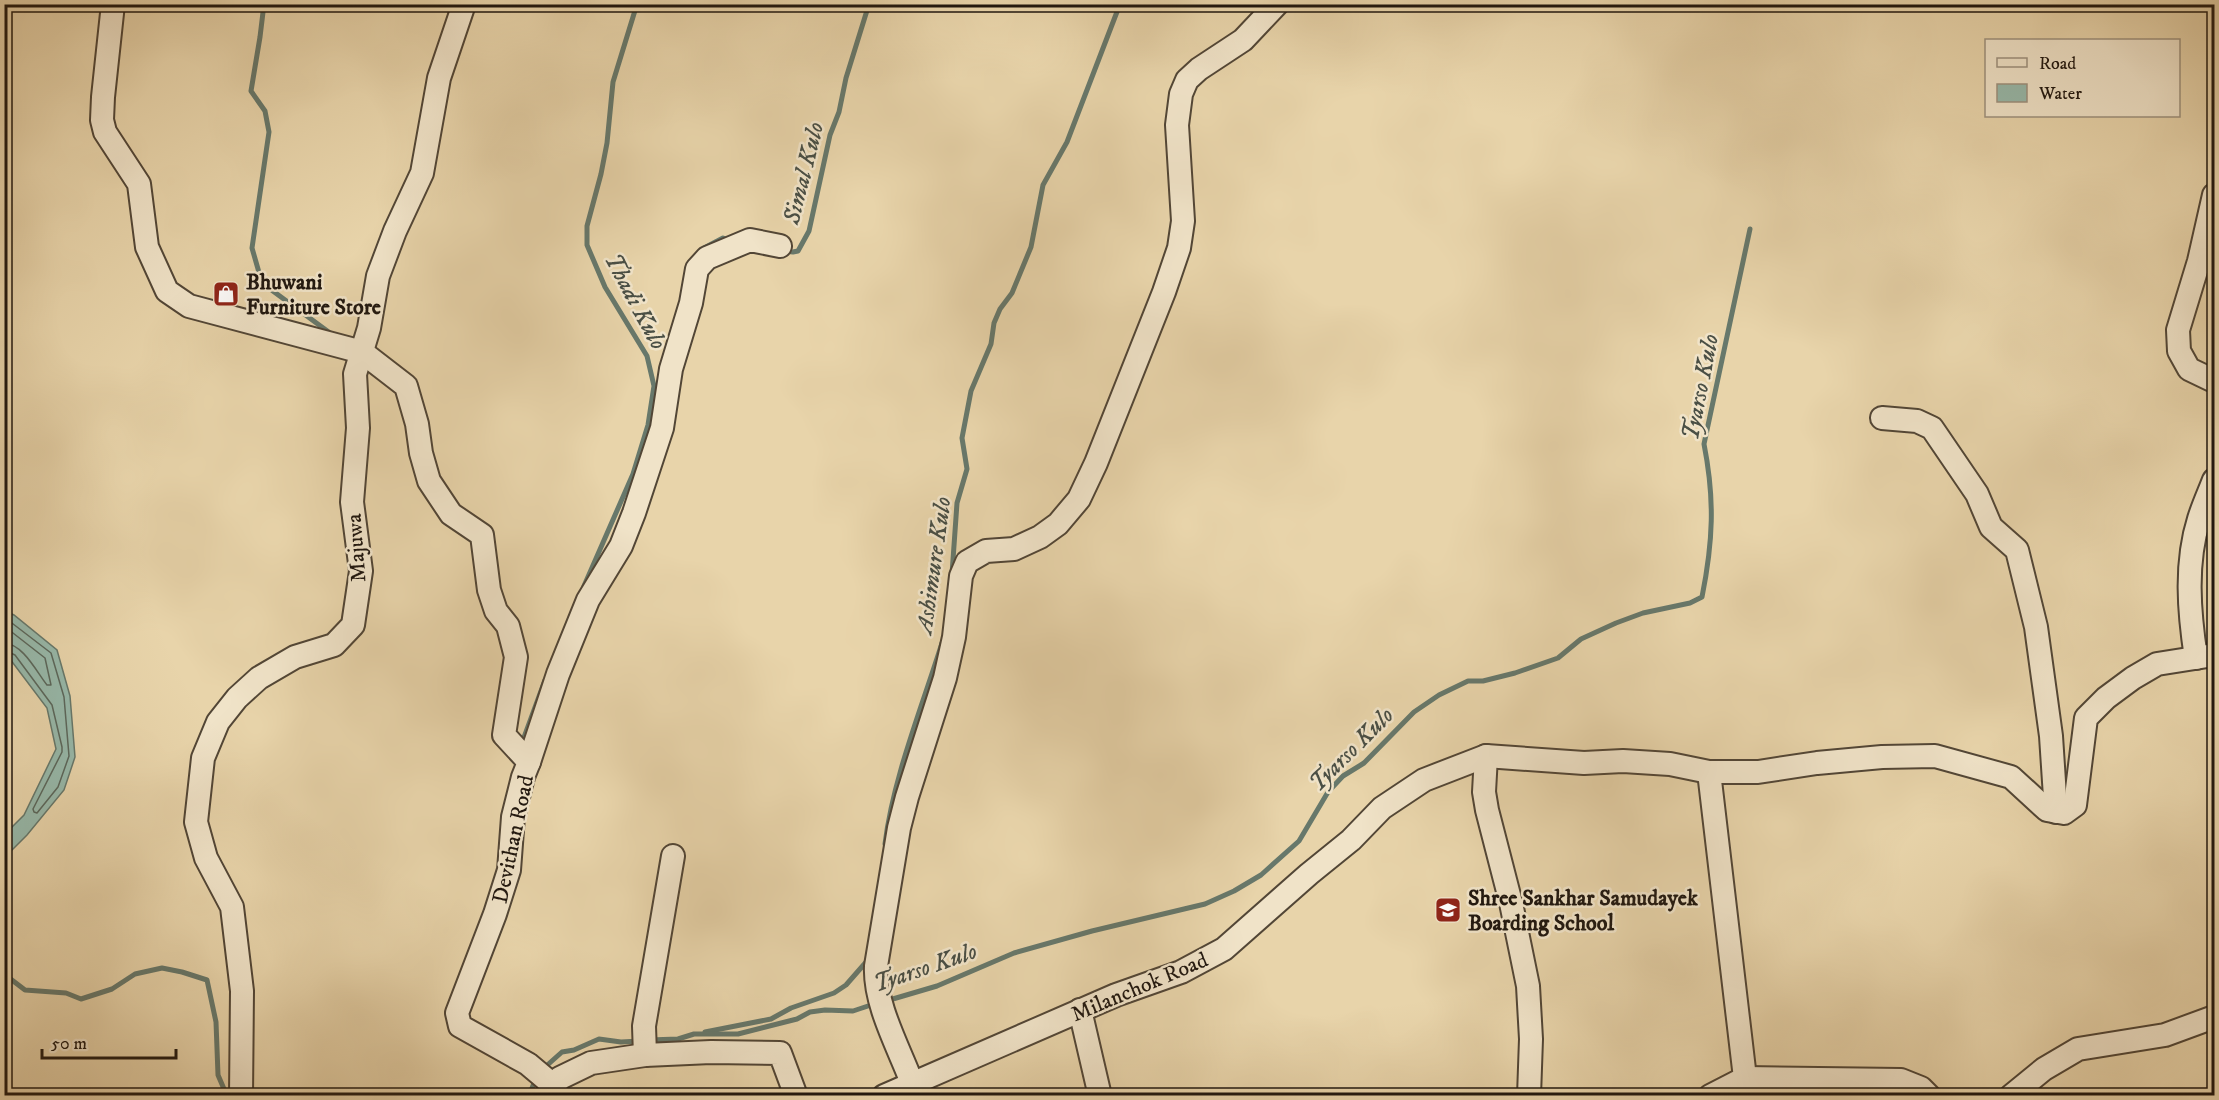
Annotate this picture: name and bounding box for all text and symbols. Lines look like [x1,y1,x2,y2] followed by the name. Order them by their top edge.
[1985,39,2180,117] legend
[2039,53,2076,75] text: Road
[2038,83,2082,105] text: Water
[777,119,831,228] water label: Simal Kulo
[597,248,673,355] water label: Thadi Kulo
[246,269,381,321] place label: Bhuwani Furniture Store
[211,279,241,309] shop icon: Bhuwani Furniture Store
[1676,331,1726,443] water label: Tyarso Kulo
[909,495,958,638] water label: Ashimure Kulo
[341,512,372,583] street label: Majuwa
[1303,701,1400,798] water label: Tyarso Kulo
[487,773,540,906] street label: Devithan Road
[1468,885,1699,937] place label: Shree Sankhar Samudayek Boarding School
[1433,895,1463,925] school or university icon: Shree Sankhar Samudayek Boarding School
[869,936,981,1000] water label: Tyarso Kulo
[1067,946,1212,1028] street label: Milanchok Road
[42,1022,176,1060] scale bar
[51,1033,87,1055] text: 50 m

